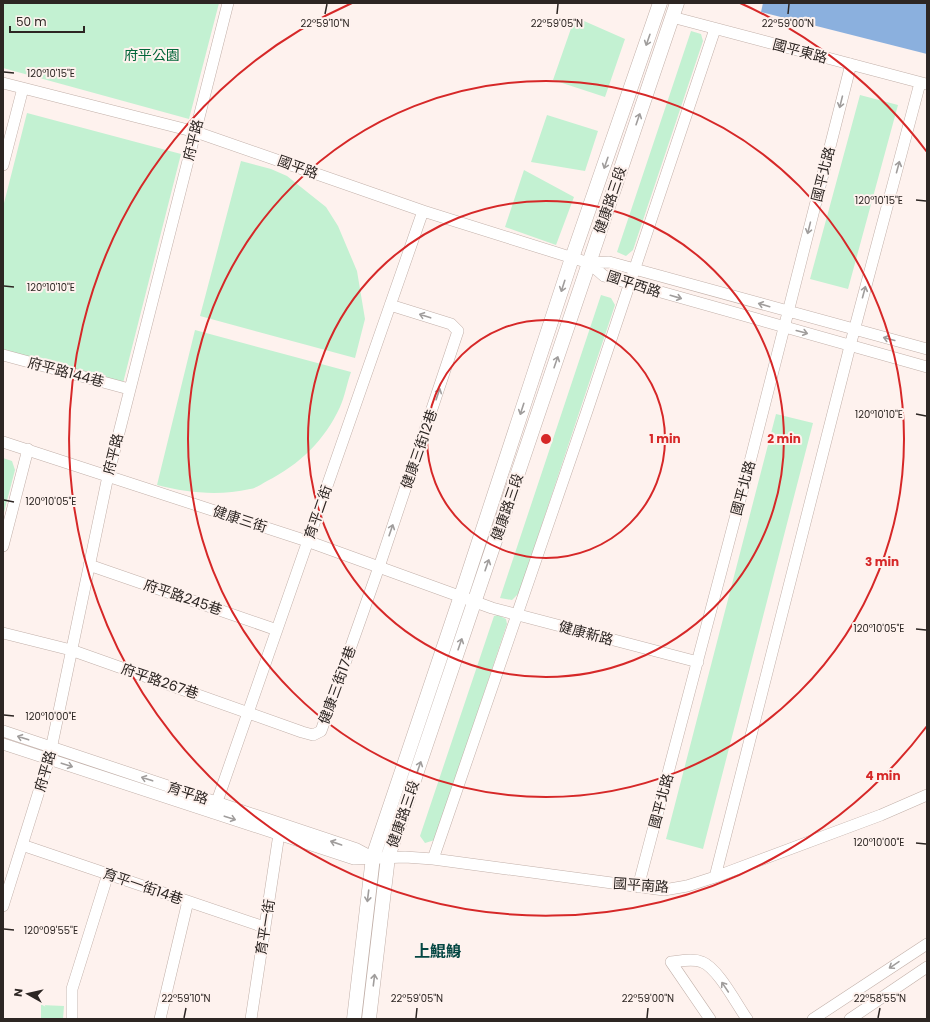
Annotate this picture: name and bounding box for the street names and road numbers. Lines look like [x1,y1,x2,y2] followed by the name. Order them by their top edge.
[770,34,830,68] street label: 國平東路
[178,117,208,163] street label: 府平路
[807,144,839,204] street label: 國平北路
[275,150,321,184] street label: 國平路
[589,164,631,236] street label: 健康路三段
[604,266,664,302] street label: 國平西路
[26,352,106,392] street label: 府平路144巷
[396,407,442,491] street label: 健康三街12巷
[98,431,128,477] street label: 府平路
[726,458,760,518] street label: 國平北路
[486,471,528,543] street label: 健康路三段
[299,482,337,542] street label: 育平二街
[210,501,270,537] street label: 健康三街
[141,574,225,620] street label: 府平路245巷
[556,616,616,650] street label: 健康新路
[314,643,360,727] street label: 健康三街17巷
[119,658,201,704] street label: 府平路267巷
[30,748,60,794] street label: 府平路
[644,771,678,831] street label: 國平北路
[165,777,211,809] street label: 育平路
[382,778,424,850] street label: 健康路三段
[100,863,186,909] street label: 育平一街14巷
[612,873,670,897] street label: 國平南路
[251,898,279,956] street label: 育平一街

